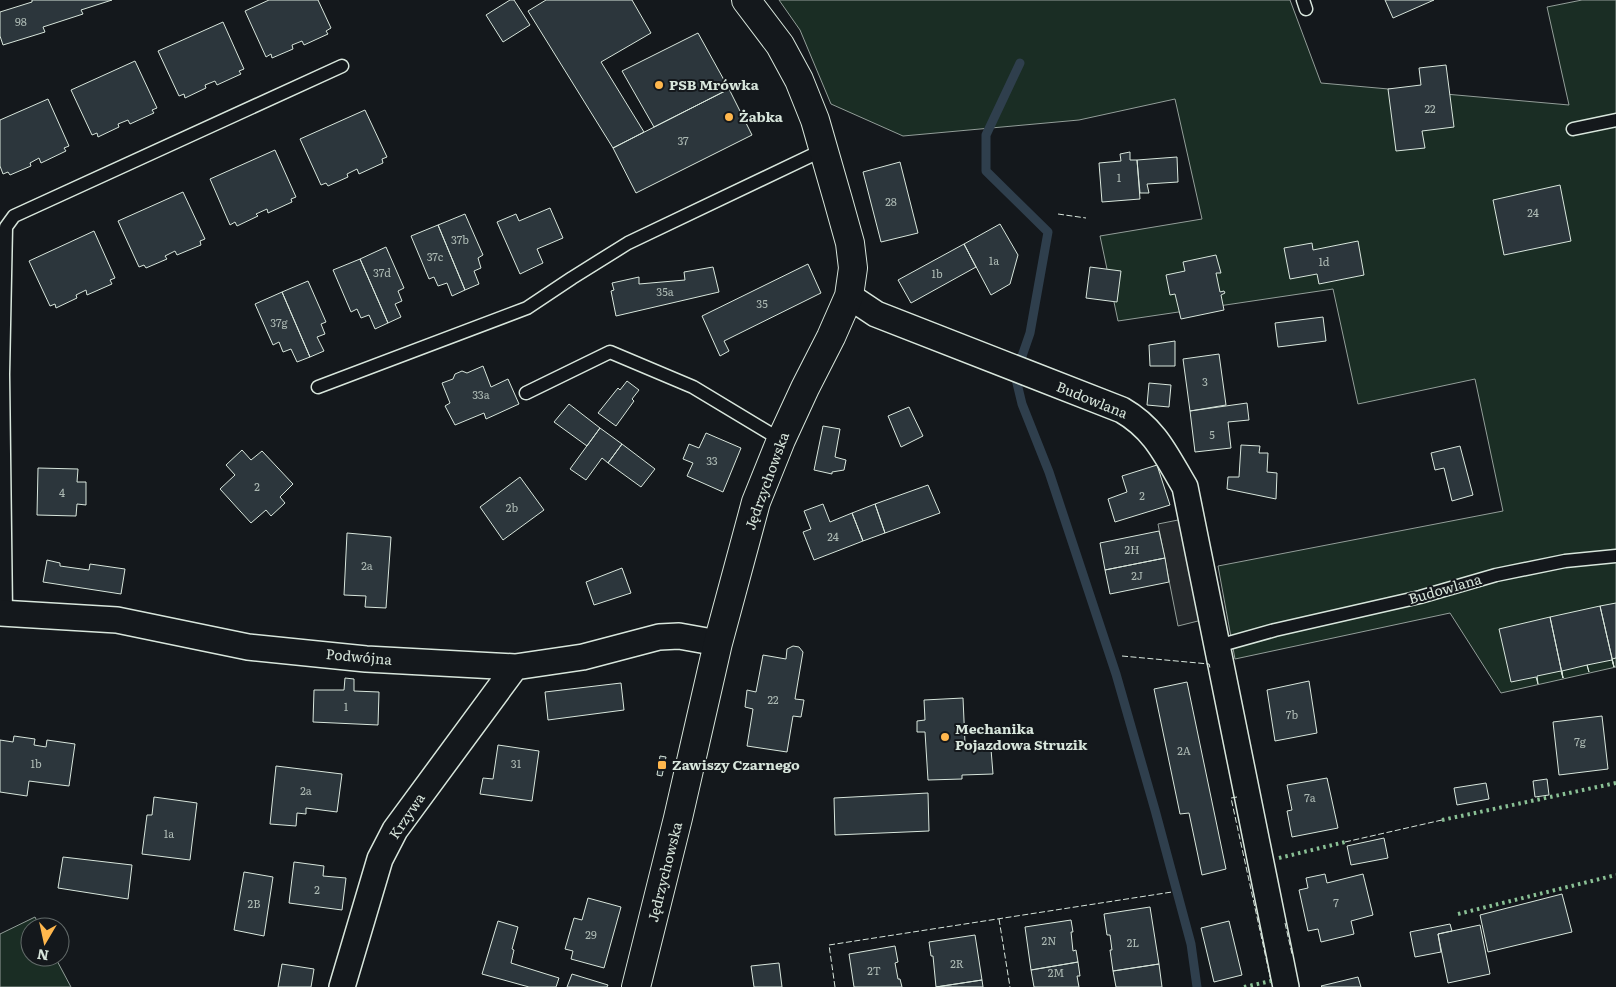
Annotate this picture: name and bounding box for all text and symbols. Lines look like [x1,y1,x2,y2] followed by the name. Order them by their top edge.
[15,13,27,29] house number: 98
[669,74,760,94] place label: PSB Mrówka
[653,79,665,91] marker: PSB Mrówka
[1424,100,1436,116] house number: 22
[739,106,784,126] place label: Żabka
[723,111,735,123] marker: Żabka
[677,132,689,148] house number: 37
[1117,169,1122,185] house number: 1
[885,193,897,209] house number: 28
[1527,204,1539,220] house number: 24
[451,231,469,247] house number: 37b
[427,248,444,264] house number: 37c
[989,252,999,268] house number: 1a
[1318,253,1330,269] house number: 1d
[373,264,391,280] house number: 37d
[931,265,943,281] house number: 1b
[656,283,674,299] house number: 35a
[756,295,768,311] house number: 35
[270,314,289,330] house number: 37g
[1202,373,1208,389] house number: 3
[1054,376,1131,423] street label: Budowlana
[472,386,490,402] house number: 33a
[1209,426,1215,442] house number: 5
[739,429,793,532] street label: Jędrzychowska
[706,452,718,468] house number: 33
[254,478,260,494] house number: 2
[59,484,65,500] house number: 4
[1139,487,1145,503] house number: 2
[506,499,518,515] house number: 2b
[827,528,839,544] house number: 24
[1125,541,1139,557] house number: 2H
[361,557,373,573] house number: 2a
[1131,567,1143,583] house number: 2J
[1406,568,1484,608] street label: Budowlana
[325,643,393,669] street label: Podwójna
[767,691,779,707] house number: 22
[344,698,349,714] house number: 1
[1286,706,1298,722] house number: 7b
[955,718,1088,754] place label: Mechanika Pojazdowa Struzik
[939,731,951,743] marker: Mechanika Pojazdowa Struzik
[1574,733,1587,749] house number: 7g
[1177,742,1191,758] house number: 2A
[672,754,800,774] place label: Zawiszy Czarnego
[30,755,42,771] house number: 1b
[511,755,522,771] house number: 31
[656,759,668,771] marker: Zawiszy Czarnego
[300,782,312,798] house number: 2a
[383,788,429,842] street label: Krzywa
[1304,789,1316,805] house number: 7a
[642,819,686,924] street label: Jędrzychowska
[164,825,174,841] house number: 1a
[314,881,320,897] house number: 2
[1333,894,1339,910] house number: 7
[248,895,260,911] house number: 2B
[20,917,70,967] north arrow
[585,926,597,942] house number: 29
[1042,932,1056,948] house number: 2N
[1127,934,1139,950] house number: 2L
[35,945,50,967] text: N
[950,955,964,971] house number: 2R
[867,962,881,978] house number: 2T
[1048,964,1064,980] house number: 2M

